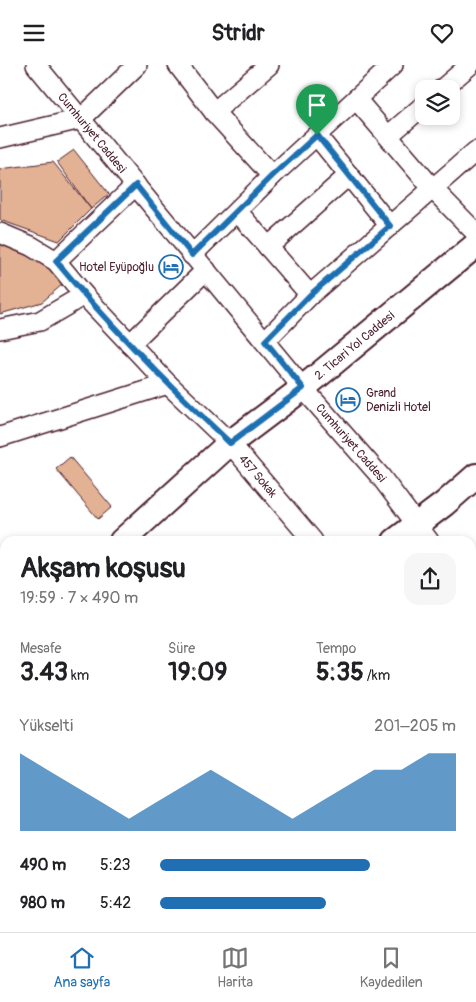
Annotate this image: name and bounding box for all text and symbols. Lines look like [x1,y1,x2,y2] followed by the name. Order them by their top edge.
[20,19,48,47] icon: menu
[211,19,265,47] text: Stridr
[428,19,456,47] icon: heart
[415,80,460,125] map controls
[415,80,460,125] button: layers
[296,84,338,135] pin
[54,90,130,176] street label: Cumhuriyet Caddesi
[303,91,331,119] icon: arrive
[158,254,184,280] hotel icon: Hotel Eyüpoğlu
[79,260,154,275] place label: Hotel Eyüpoğlu
[311,308,398,383] street label: 2. Ticari Yol Caddesi
[366,386,431,415] place label: Grand Denizli Hotel
[335,387,361,413] hotel icon: Grand Denizli Hotel
[313,400,390,485] street label: Cumhuriyet Caddesi
[236,451,280,500] street label: 457 Sokak
[20,551,186,586] text: Akşam koşusu
[404,553,456,605] button: share
[20,588,138,608] text: 19:59 · 7 × 490 m
[20,640,62,657] text: Mesafe
[168,640,195,657] text: Süre
[316,640,356,657] text: Tempo
[20,657,68,688] text: 3.43
[168,657,227,688] text: 19:09
[316,657,364,688] text: 5:35
[68,667,89,684] text: km
[364,667,390,684] text: /km
[20,716,73,736] text: Yükselti
[374,716,456,736] text: 201–205 m
[20,855,66,875] text: 490 m
[100,855,130,875] text: 5:23
[20,893,65,913] text: 980 m
[100,893,131,913] text: 5:42
[53,944,110,991] tab: Ana sayfa
[217,944,253,991] tab: Harita
[360,944,423,991] tab: Kaydedilen

